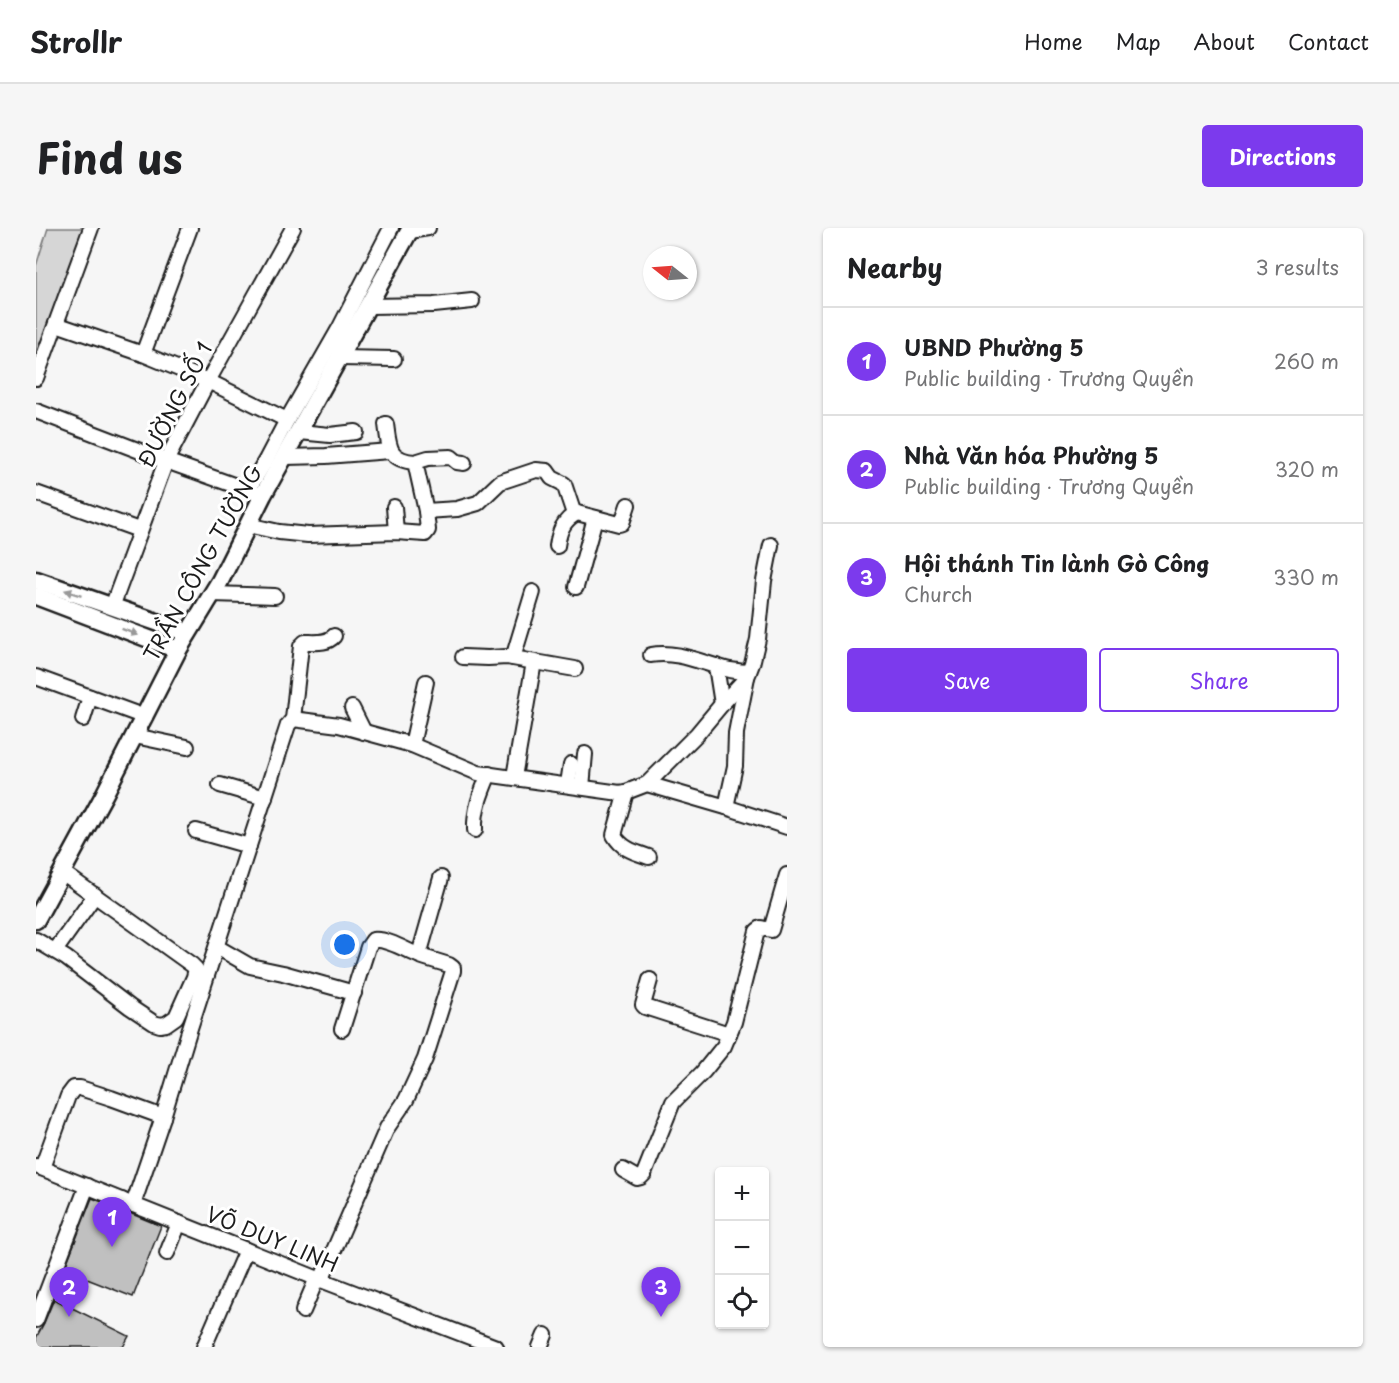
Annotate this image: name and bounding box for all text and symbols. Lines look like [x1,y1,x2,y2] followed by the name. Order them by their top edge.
[30,20,122,63] text: Strollr
[1024,25,1083,57] text: Home
[1116,25,1161,57] text: Map
[1194,25,1255,57] text: About
[1288,25,1369,57] text: Contact
[36,125,183,188] text: Find us
[1202,125,1363,187] button: Directions
[643,246,697,300] north arrow
[847,248,942,287] text: Nearby
[1256,252,1339,282] text: 3 results
[904,330,1084,363] text: UBND Phường 5
[129,336,219,472] street label: ĐƯỜNG SỐ 1
[862,346,871,376] text: 1
[1274,346,1339,376] text: 260 m
[904,363,1194,393] text: Public building · Trương Quyền
[904,438,1159,471] text: Nhà Văn hóa Phường 5
[859,454,874,484] text: 2
[1275,454,1339,484] text: 320 m
[134,458,270,666] street label: TRẦN CÔNG TƯỜNG
[904,471,1194,501] text: Public building · Trương Quyền
[904,546,1210,579] text: Hội thánh Tin lành Gò Công
[860,562,873,592] text: 3
[1273,562,1339,592] text: 330 m
[904,579,973,609] text: Church
[64,588,82,598] one-way arrow
[121,628,139,637] one-way arrow
[847,648,1087,712] button: Save
[1099,648,1339,712] button: Share
[330,930,359,959] your location
[715,1167,769,1329] map controls
[715,1167,769,1221] button: +
[202,1197,344,1279] street label: VÕ DUY LINH
[92,1198,132,1247] pin: 1
[715,1221,769,1275] button: −
[50,1268,88,1317] pin: 2
[642,1268,680,1317] pin: 3
[715,1275,769,1329] button: locate

